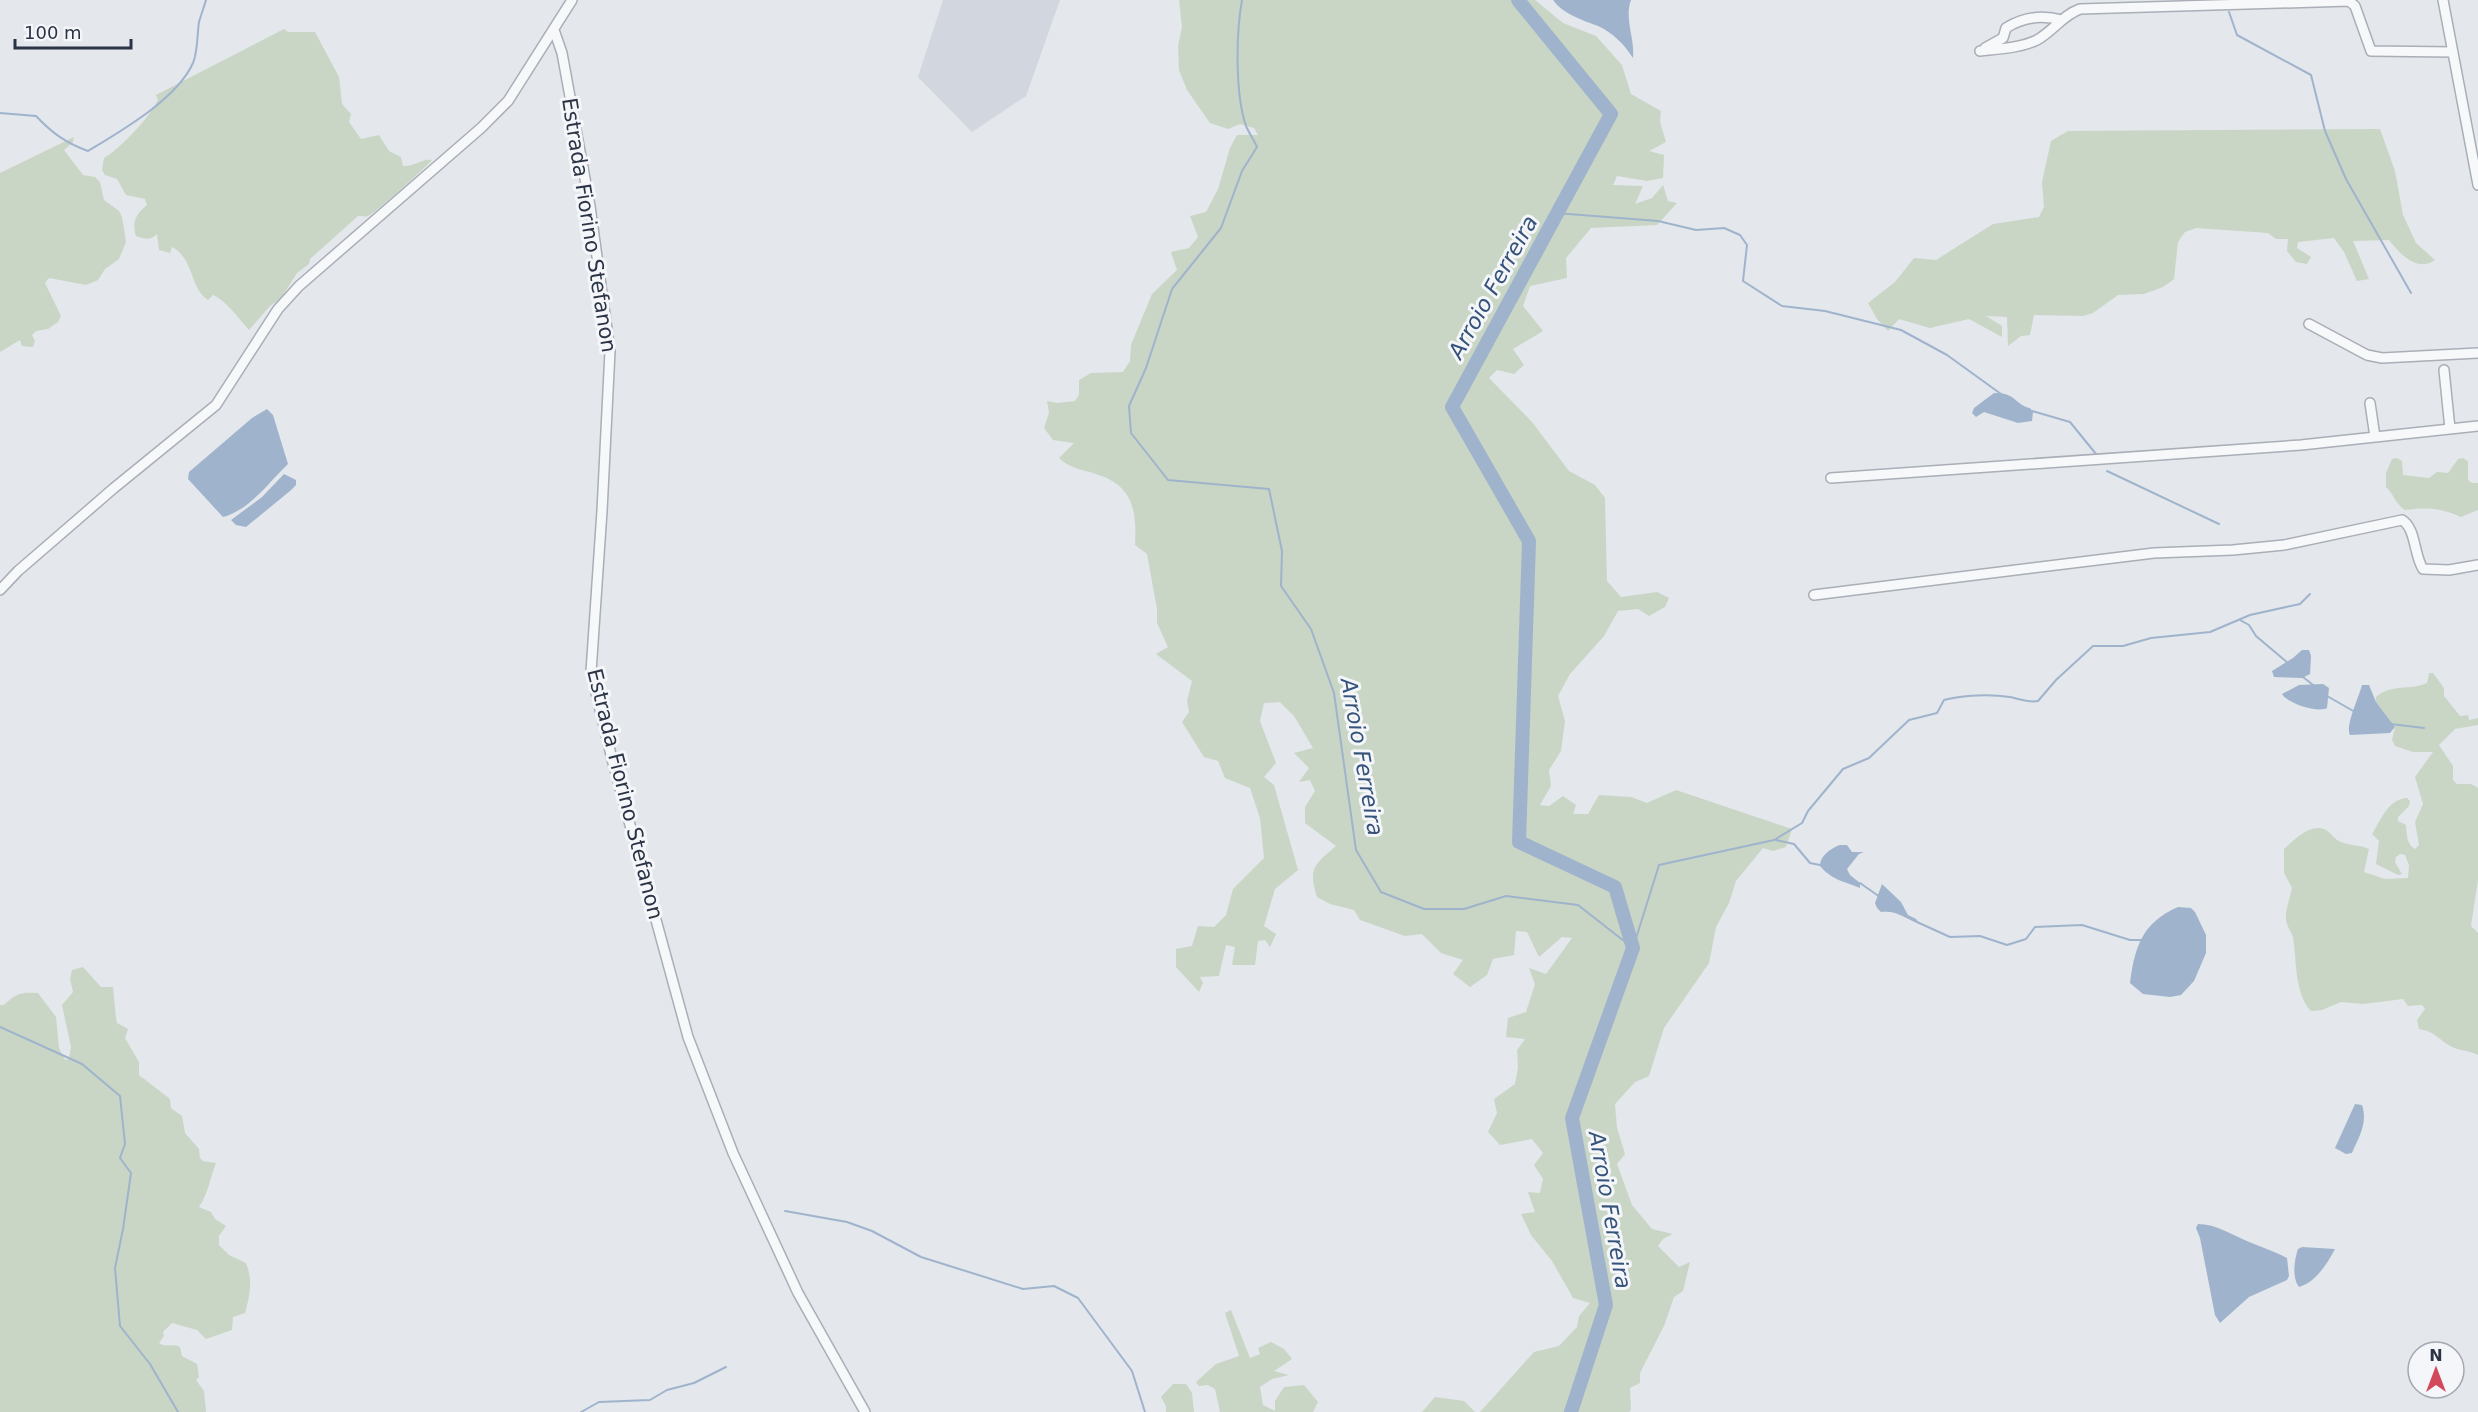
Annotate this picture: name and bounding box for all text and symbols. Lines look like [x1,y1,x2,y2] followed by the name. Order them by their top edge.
[15,12,130,50] scale bar
[24,22,82,43] text: 100 m
[557,96,621,354] street label: Estrada Fiorino Stefanon
[1442,211,1543,365] water label: Arroio Ferreira
[582,666,668,922] street label: Estrada Fiorino Stefanon
[1335,674,1388,838] water label: Arroio Ferreira
[1583,1127,1636,1291] water label: Arroio Ferreira
[2406,1340,2466,1400] north arrow
[2429,1346,2443,1365] text: N

